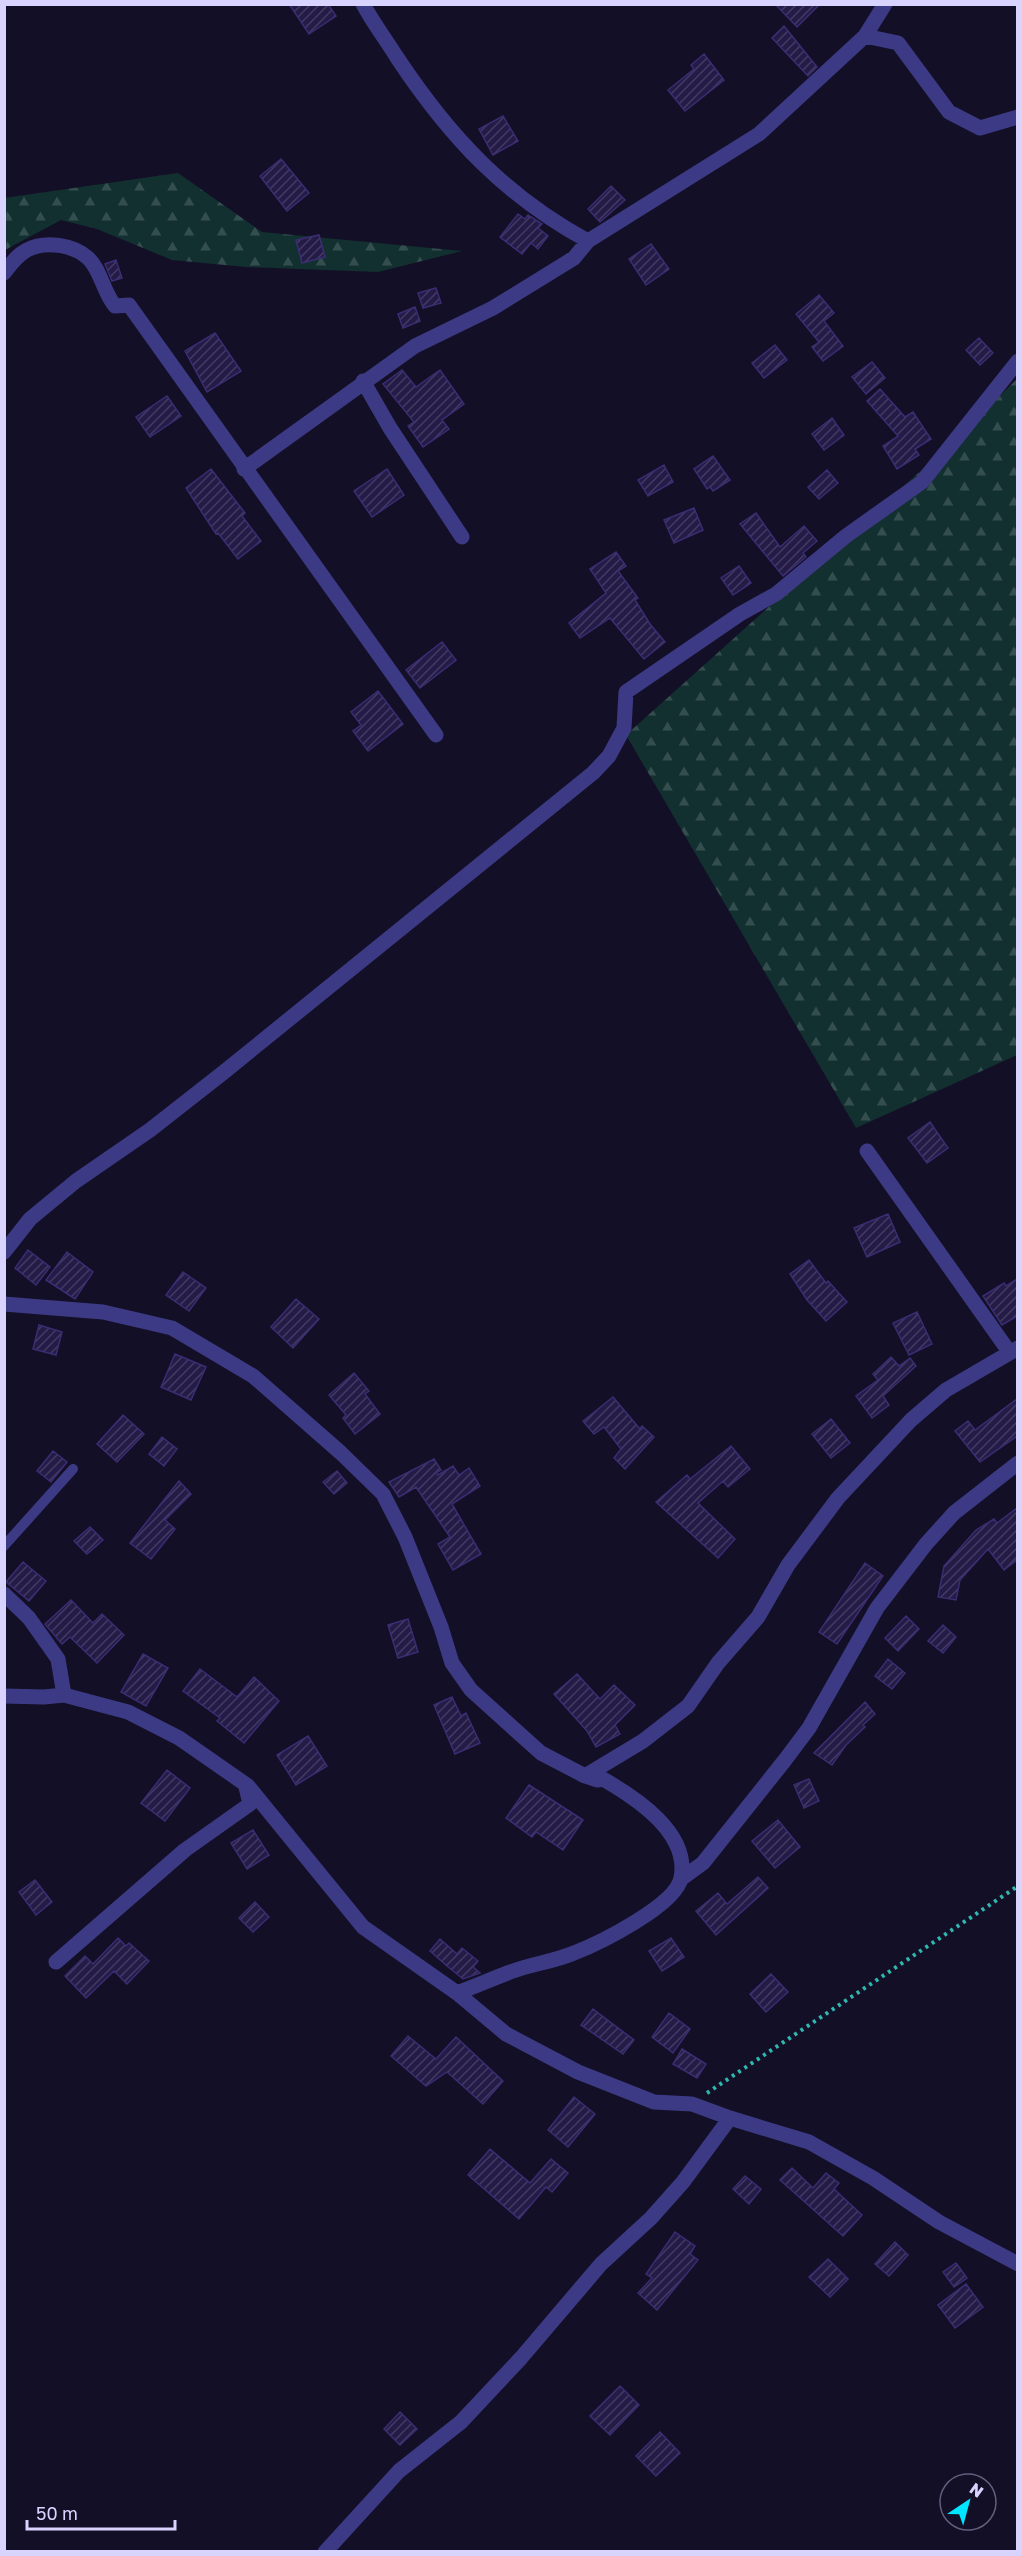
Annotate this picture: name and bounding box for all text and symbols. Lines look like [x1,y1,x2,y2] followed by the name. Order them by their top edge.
[938,2472,998,2532] north arrow
[966,2478,988,2502] text: N
[27,2493,176,2531] scale bar
[36,2502,78,2524] text: 50 m

